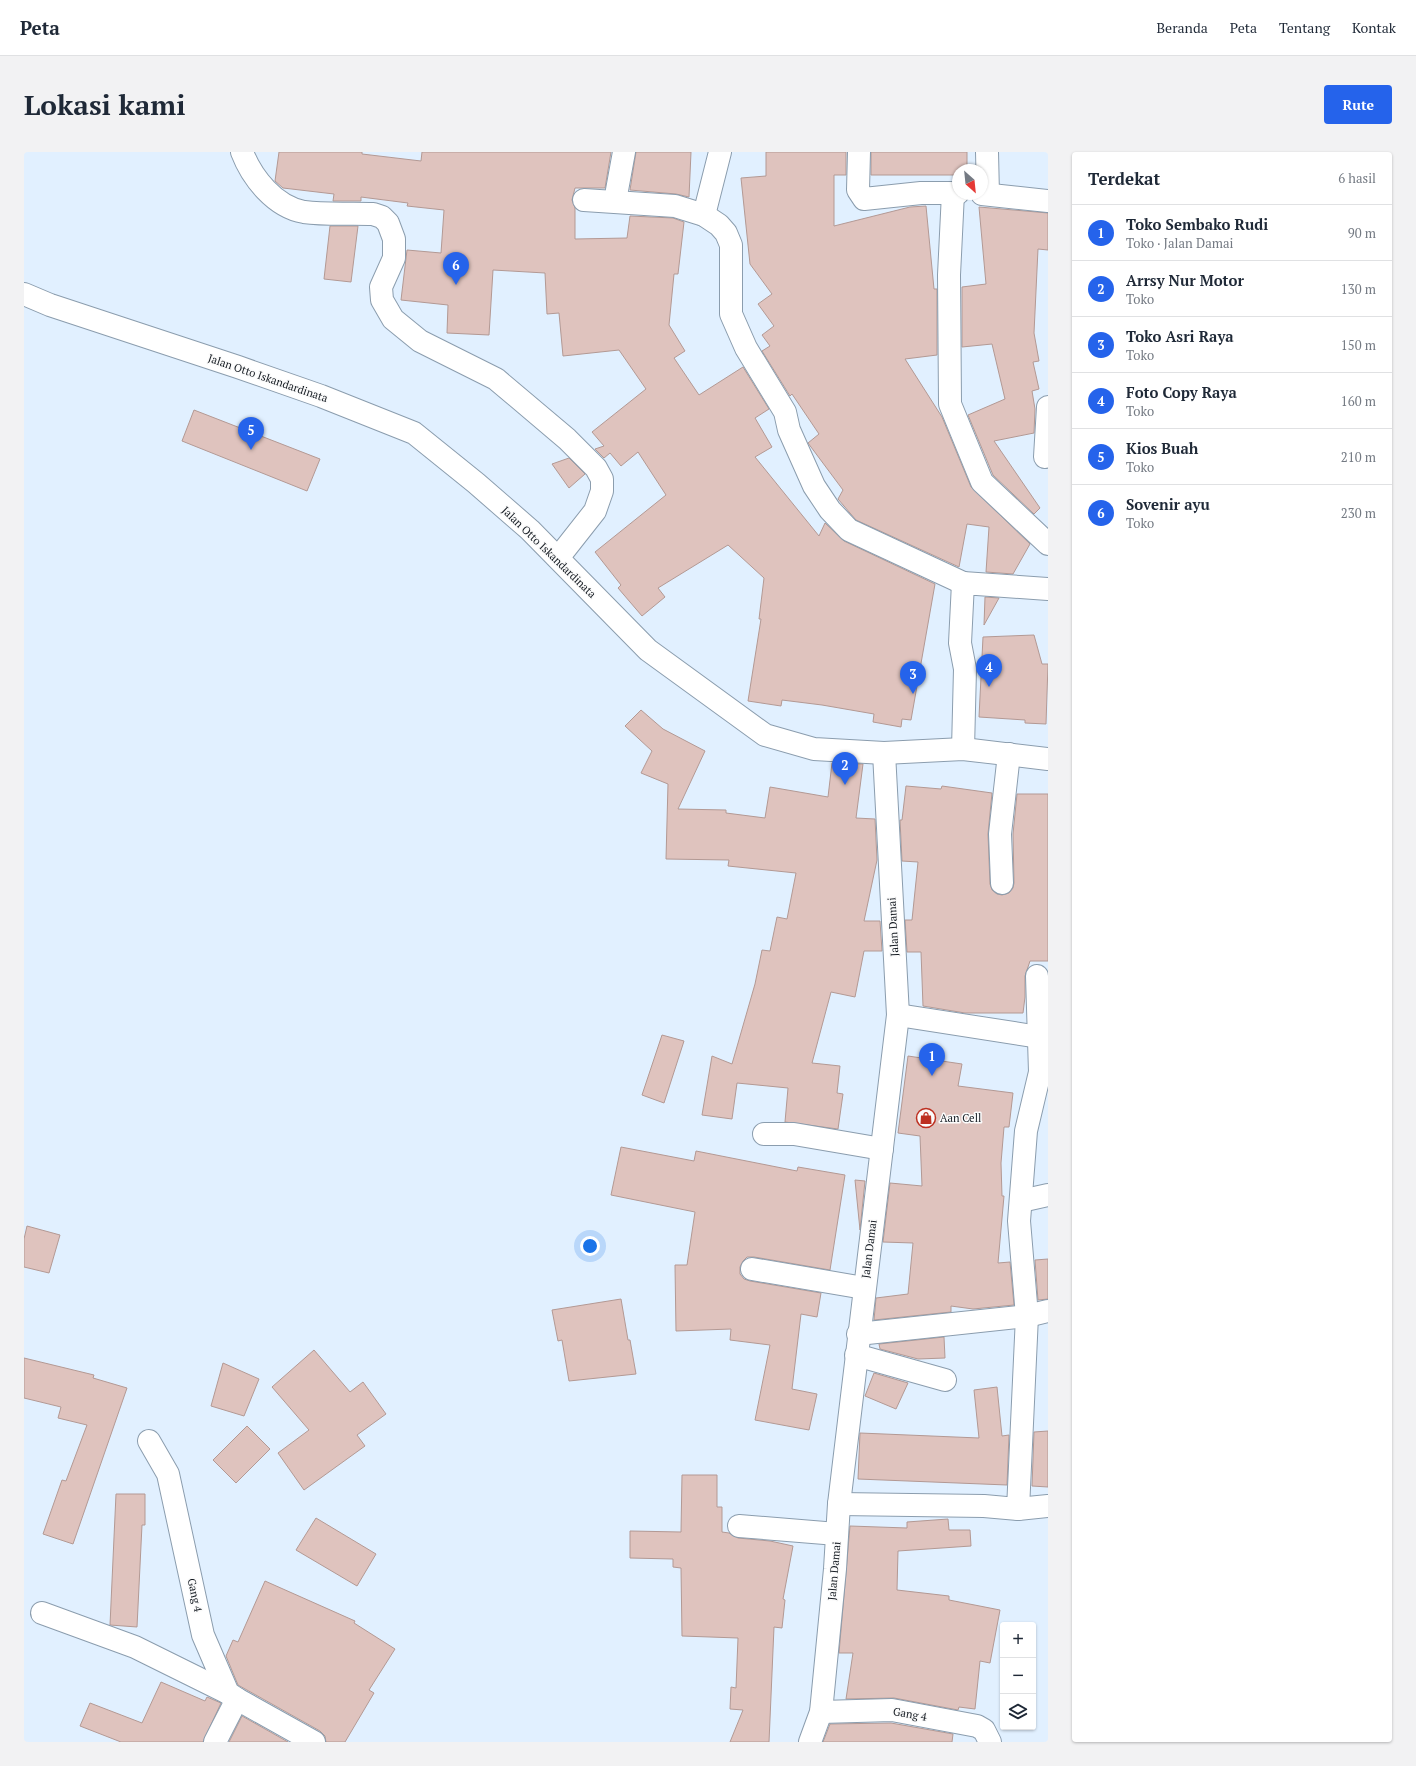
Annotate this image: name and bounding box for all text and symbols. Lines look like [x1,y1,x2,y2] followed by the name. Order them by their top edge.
[20,15,60,40] text: Peta
[1156,18,1208,37] text: Beranda
[1230,18,1257,37] text: Peta
[1279,18,1330,37] text: Tentang
[1352,18,1396,37] text: Kontak
[1324,85,1392,124] button: Rute
[24,86,185,123] text: Lokasi kami
[952,164,988,200] north arrow
[1088,167,1160,190] text: Terdekat
[1338,169,1376,187] text: 6 hasil
[1126,214,1268,234] text: Toko Sembako Rudi
[1097,224,1105,242] text: 1
[1348,224,1376,242] text: 90 m
[1126,234,1233,252] text: Toko · Jalan Damai
[443,252,469,285] pin: 6
[1126,270,1244,290] text: Arrsy Nur Motor
[1097,280,1105,298] text: 2
[1341,280,1376,298] text: 130 m
[1126,290,1154,308] text: Toko
[1126,326,1234,346] text: Toko Asri Raya
[1097,336,1105,354] text: 3
[1341,336,1376,354] text: 150 m
[1126,346,1154,364] text: Toko
[206,351,330,405] street label: Jalan Otto Iskandardinata
[1126,382,1237,402] text: Foto Copy Raya
[1097,392,1105,410] text: 4
[1341,392,1376,410] text: 160 m
[1126,402,1154,420] text: Toko
[238,417,264,450] pin: 5
[1126,438,1198,458] text: Kios Buah
[1097,448,1105,466] text: 5
[1341,448,1376,466] text: 210 m
[1126,458,1154,476] text: Toko
[1126,494,1210,514] text: Sovenir ayu
[499,503,599,601] street label: Jalan Otto Iskandardinata
[1097,504,1105,522] text: 6
[1341,504,1376,522] text: 230 m
[1126,514,1154,532] text: Toko
[976,654,1002,687] pin: 4
[900,661,926,694] pin: 3
[832,752,858,785] pin: 2
[884,897,902,957] street label: Jalan Damai
[919,1043,945,1076] pin: 1
[915,1107,937,1129] shop icon: Aan Cell
[940,1111,981,1125] place label: Aan Cell
[858,1219,880,1279] street label: Jalan Damai
[580,1236,600,1256] your location
[824,1541,844,1601] street label: Jalan Damai
[185,1577,205,1613] street label: Gang 4
[1000,1622,1036,1730] map controls
[1000,1622,1036,1658] button: +
[1000,1658,1036,1694] button: −
[1000,1694,1036,1730] button: layers
[892,1704,928,1724] street label: Gang 4

